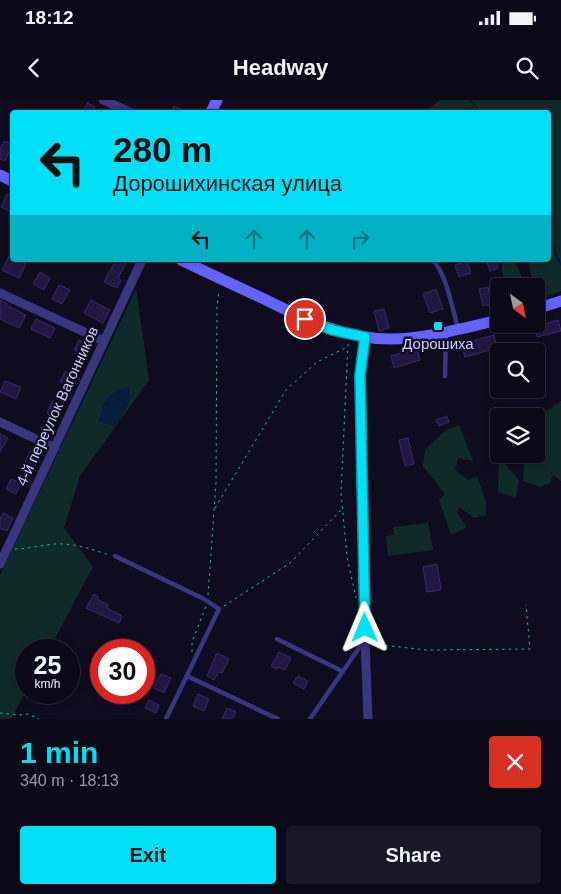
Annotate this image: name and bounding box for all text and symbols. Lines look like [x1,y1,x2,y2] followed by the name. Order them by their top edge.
[25,7,74,28] text: 18:12
[20,54,48,82] icon: back
[513,54,541,82] icon: search
[233,55,328,80] text: Headway
[30,130,95,195] icon: left
[113,130,212,169] text: 280 m
[113,171,342,196] text: Дорошихинская улица
[187,225,215,253] icon: left
[240,225,268,253] icon: ahead
[293,225,321,253] icon: ahead
[346,225,374,253] icon: right
[490,278,545,332] north arrow
[490,278,545,463] map controls
[284,298,326,340] pin
[291,305,319,333] icon: arrive
[432,320,444,332] marker: Дорошиха
[13,324,101,488] street label: 4-й переулок Вагонников
[402,335,474,352] place label: Дорошиха
[490,343,545,398] button: search
[490,408,545,463] button: layers
[338,601,390,653] position arrow
[90,639,155,704] speed limit sign: 30
[34,651,61,679] text: 25
[34,677,61,691] text: km/h
[20,736,98,769] text: 1 min
[489,736,541,788] button: close
[20,772,119,789] text: 340 m · 18:13
[20,826,276,884] button: Exit
[286,826,541,884] button: Share

